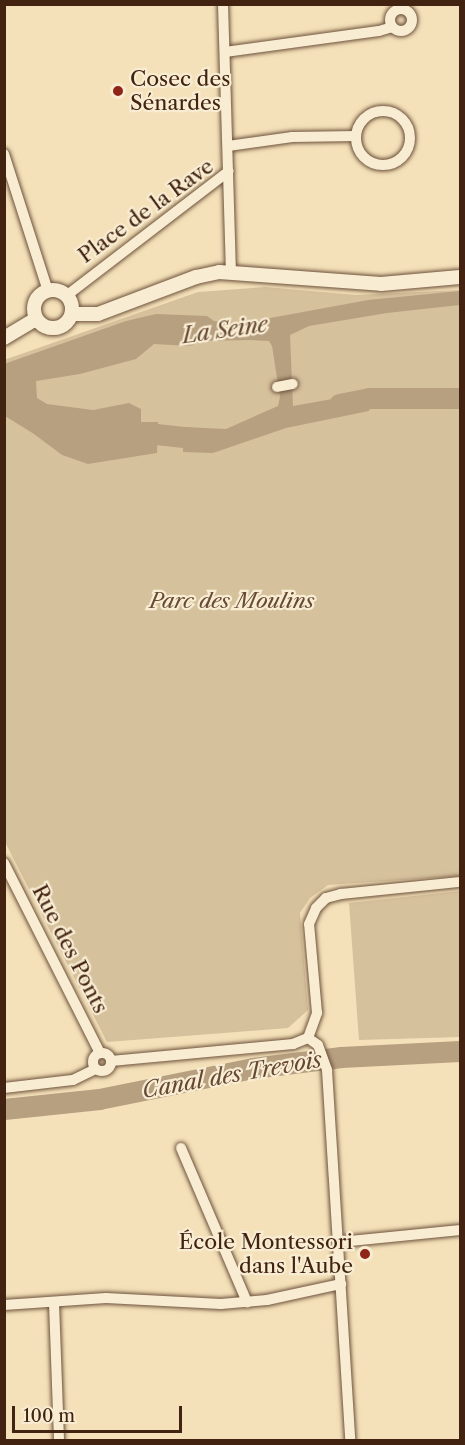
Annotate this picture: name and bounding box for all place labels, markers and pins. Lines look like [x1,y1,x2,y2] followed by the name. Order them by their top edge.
[130,66,230,116] place label: Cosec des Sénardes
[111,84,125,98] marker: Cosec des Sénardes
[179,1229,353,1279] place label: École Montessori dans l'Aube
[358,1247,372,1261] marker: École Montessori dans l'Aube

